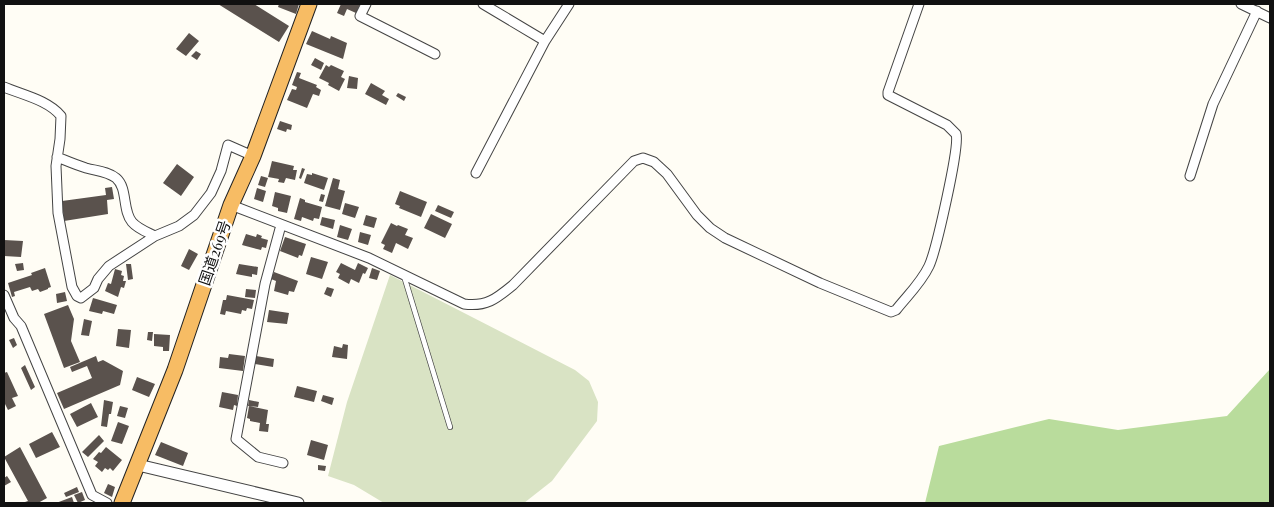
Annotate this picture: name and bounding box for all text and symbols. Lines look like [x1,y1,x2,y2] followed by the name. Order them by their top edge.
[194,217,235,288] street label: 国道269号

